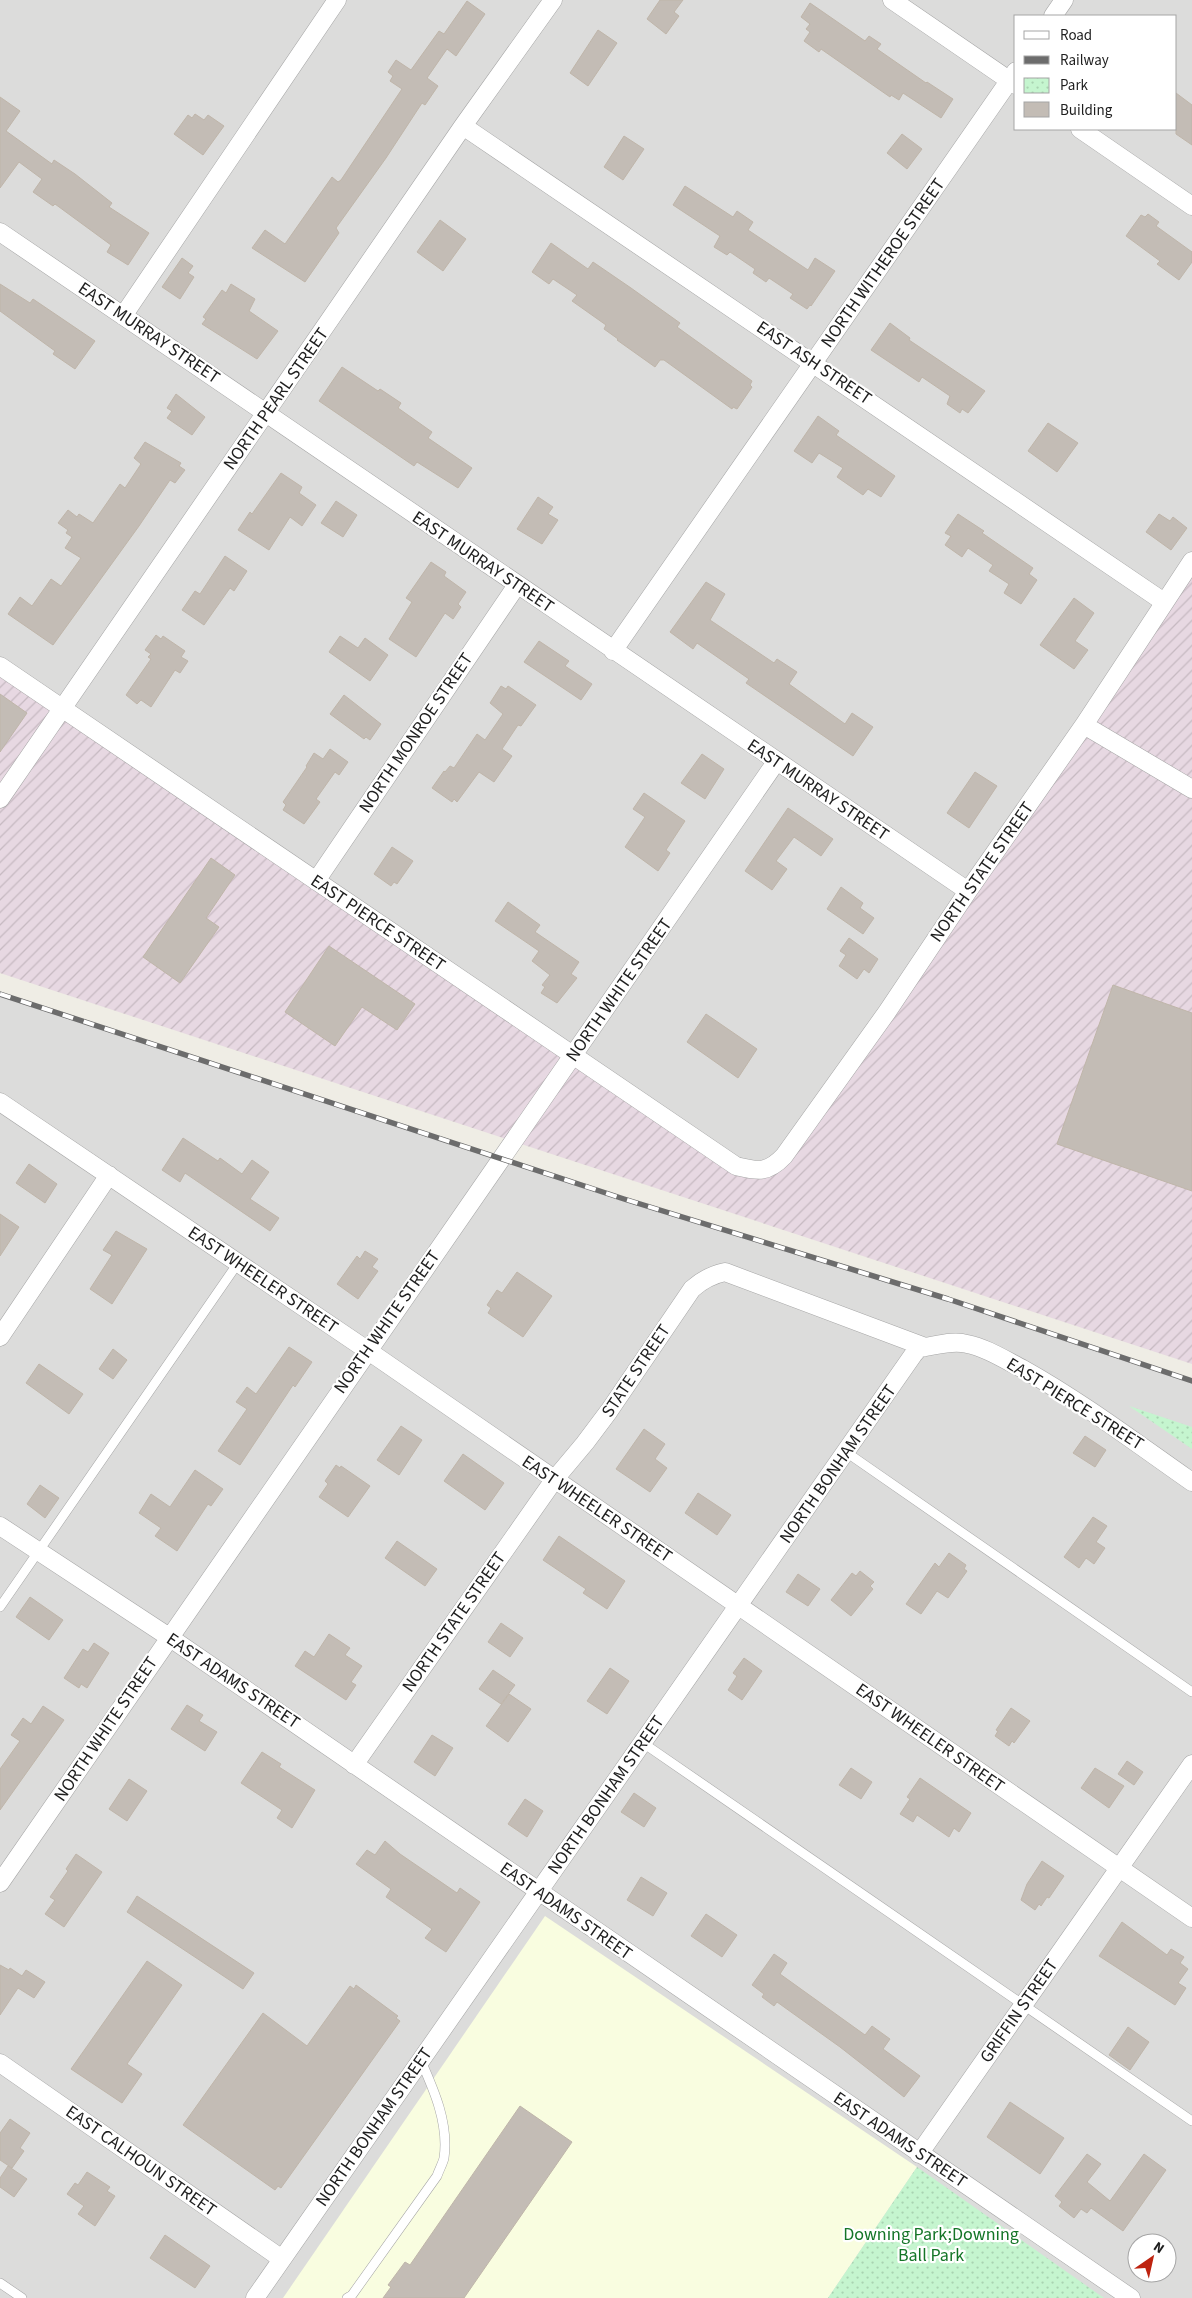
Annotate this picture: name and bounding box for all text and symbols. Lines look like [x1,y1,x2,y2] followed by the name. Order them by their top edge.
[1014,15,1177,130] legend
[1060,25,1092,46] text: Road
[1060,50,1109,71] text: Railway
[1060,75,1089,96] text: Park
[1060,100,1113,121] text: Building
[815,173,951,353] street label: NORTH WITHEROE STREET
[73,276,225,390] street label: EAST MURRAY STREET
[751,315,877,411] street label: EAST ASH STREET
[217,323,335,475] street label: NORTH PEARL STREET
[407,505,559,619] street label: EAST MURRAY STREET
[353,648,479,818] street label: NORTH MONROE STREET
[742,733,894,847] street label: EAST MURRAY STREET
[924,797,1040,947] street label: NORTH STATE STREET
[306,869,451,978] street label: EAST PIERCE STREET
[560,913,678,1067] street label: NORTH WHITE STREET
[183,1220,343,1340] street label: EAST WHEELER STREET
[328,1245,446,1399] street label: NORTH WHITE STREET
[596,1319,677,1423] street label: STATE STREET
[1002,1352,1149,1457] street label: EAST PIERCE STREET
[774,1379,903,1548] street label: NORTH BONHAM STREET
[517,1449,677,1569] street label: EAST WHEELER STREET
[396,1547,512,1697] street label: NORTH STATE STREET
[161,1627,305,1735] street label: EAST ADAMS STREET
[48,1651,164,1806] street label: NORTH WHITE STREET
[851,1677,1010,1799] street label: EAST WHEELER STREET
[542,1710,671,1879] street label: NORTH BONHAM STREET
[495,1856,637,1966] street label: EAST ADAMS STREET
[974,1954,1064,2068] street label: GRIFFIN STREET
[310,2042,439,2211] street label: NORTH BONHAM STREET
[828,2086,972,2194] street label: EAST ADAMS STREET
[61,2099,222,2223] street label: EAST CALHOUN STREET
[843,2222,1019,2268] park label: Downing Park;Downing Ball Park
[1127,2233,1177,2283] north arrow
[1149,2237,1168,2259] text: N

